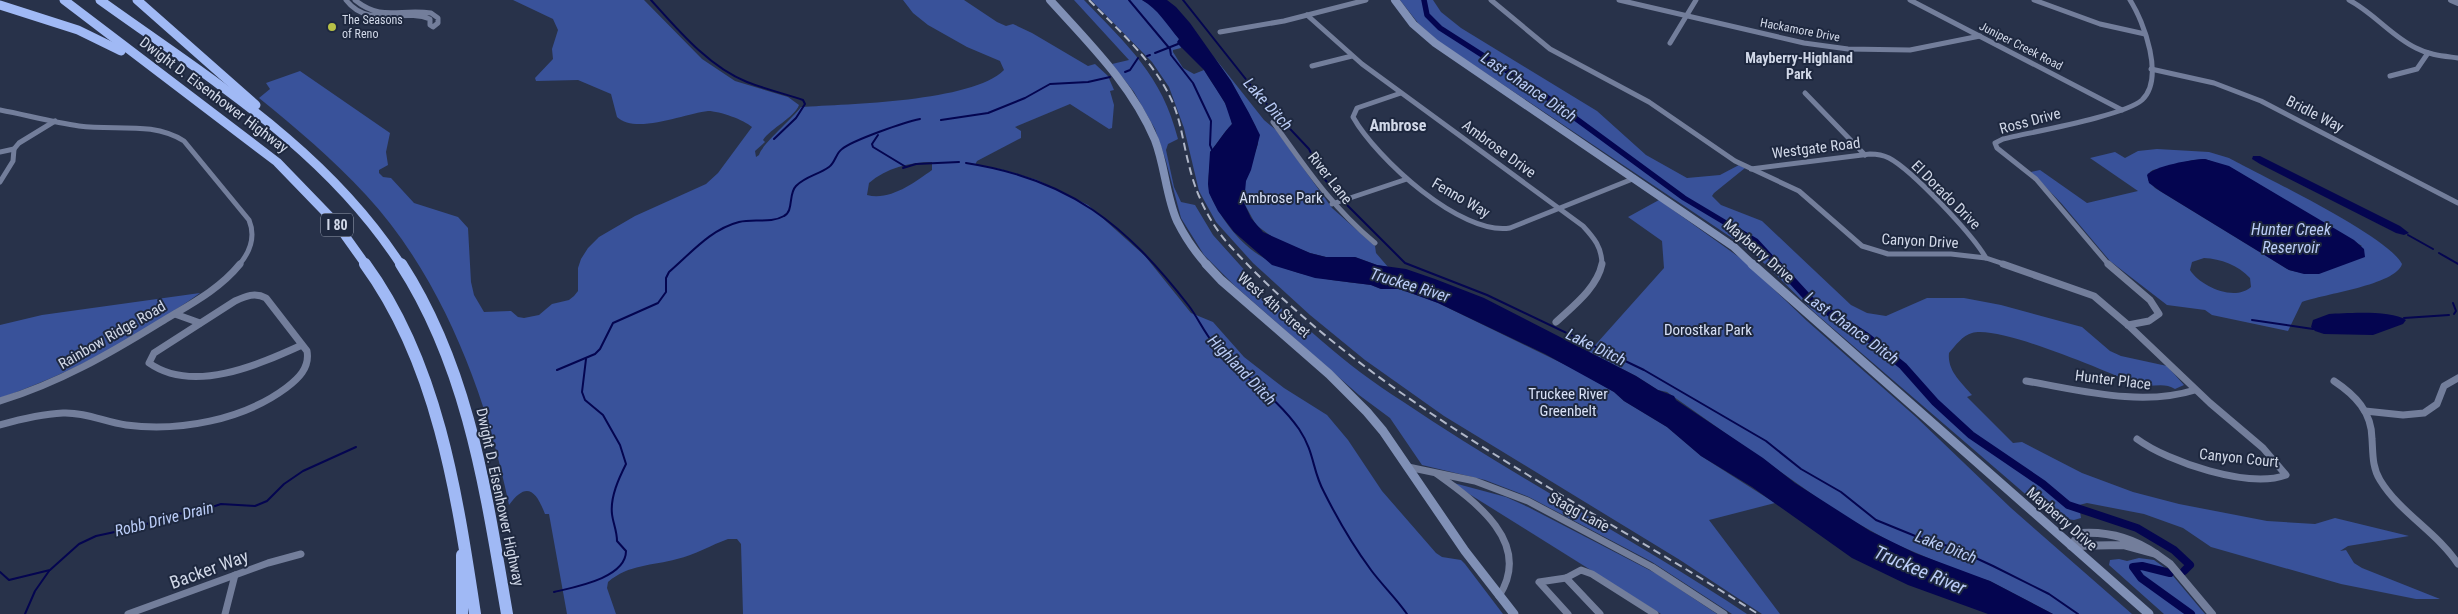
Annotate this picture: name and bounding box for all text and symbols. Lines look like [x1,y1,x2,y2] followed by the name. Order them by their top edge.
[342,13,403,41] place label: The Seasons of Reno
[1759,15,1841,45] street label: Hackamore Drive
[1977,19,2065,73] street label: Juniper Creek Road
[326,21,338,33] marker: The Seasons of Reno
[136,33,292,157] street label: Dwight D. Eisenhower Highway
[1478,48,1580,126] water label: Last Chance Ditch
[1745,50,1853,82] district label: Mayberry-Highland Park
[1239,74,1297,134] water label: Lake Ditch
[2283,92,2347,136] street label: Bridle Way
[1997,104,2063,138] street label: Ross Drive
[1370,116,1427,135] district label: Ambrose
[1459,116,1539,182] street label: Ambrose Drive
[1771,134,1861,162] street label: Westgate Road
[1304,148,1356,208] street label: River Lane
[1908,157,1984,233] street label: El Dorado Drive
[1429,174,1493,222] street label: Fenno Way
[1239,189,1323,207] park label: Ambrose Park
[321,214,353,236] road number: I 80
[1720,215,1798,287] street label: Mayberry Drive
[2251,220,2332,257] water label: Hunter Creek Reservoir
[1881,230,1959,252] street label: Canyon Drive
[1368,264,1453,306] water label: Truckee River
[1234,268,1314,342] street label: West 4th Street
[1801,288,1903,368] water label: Last Chance Ditch
[55,297,169,373] street label: Rainbow Ridge Road
[1664,321,1752,339] park label: Dorostkar Park
[1563,324,1629,370] water label: Lake Ditch
[1204,331,1280,409] water label: Highland Ditch
[2074,366,2152,394] street label: Hunter Place
[1528,385,1608,420] park label: Truckee River Greenbelt
[472,406,528,588] street label: Dwight D. Eisenhower Highway
[2198,445,2280,471] street label: Canyon Court
[2023,483,2101,555] street label: Mayberry Drive
[1546,488,1612,536] street label: Stagg Lane
[113,498,215,540] water label: Robb Drive Drain
[1913,527,1979,567] water label: Lake Ditch
[1871,540,1970,600] water label: Truckee River
[167,545,252,593] street label: Backer Way

